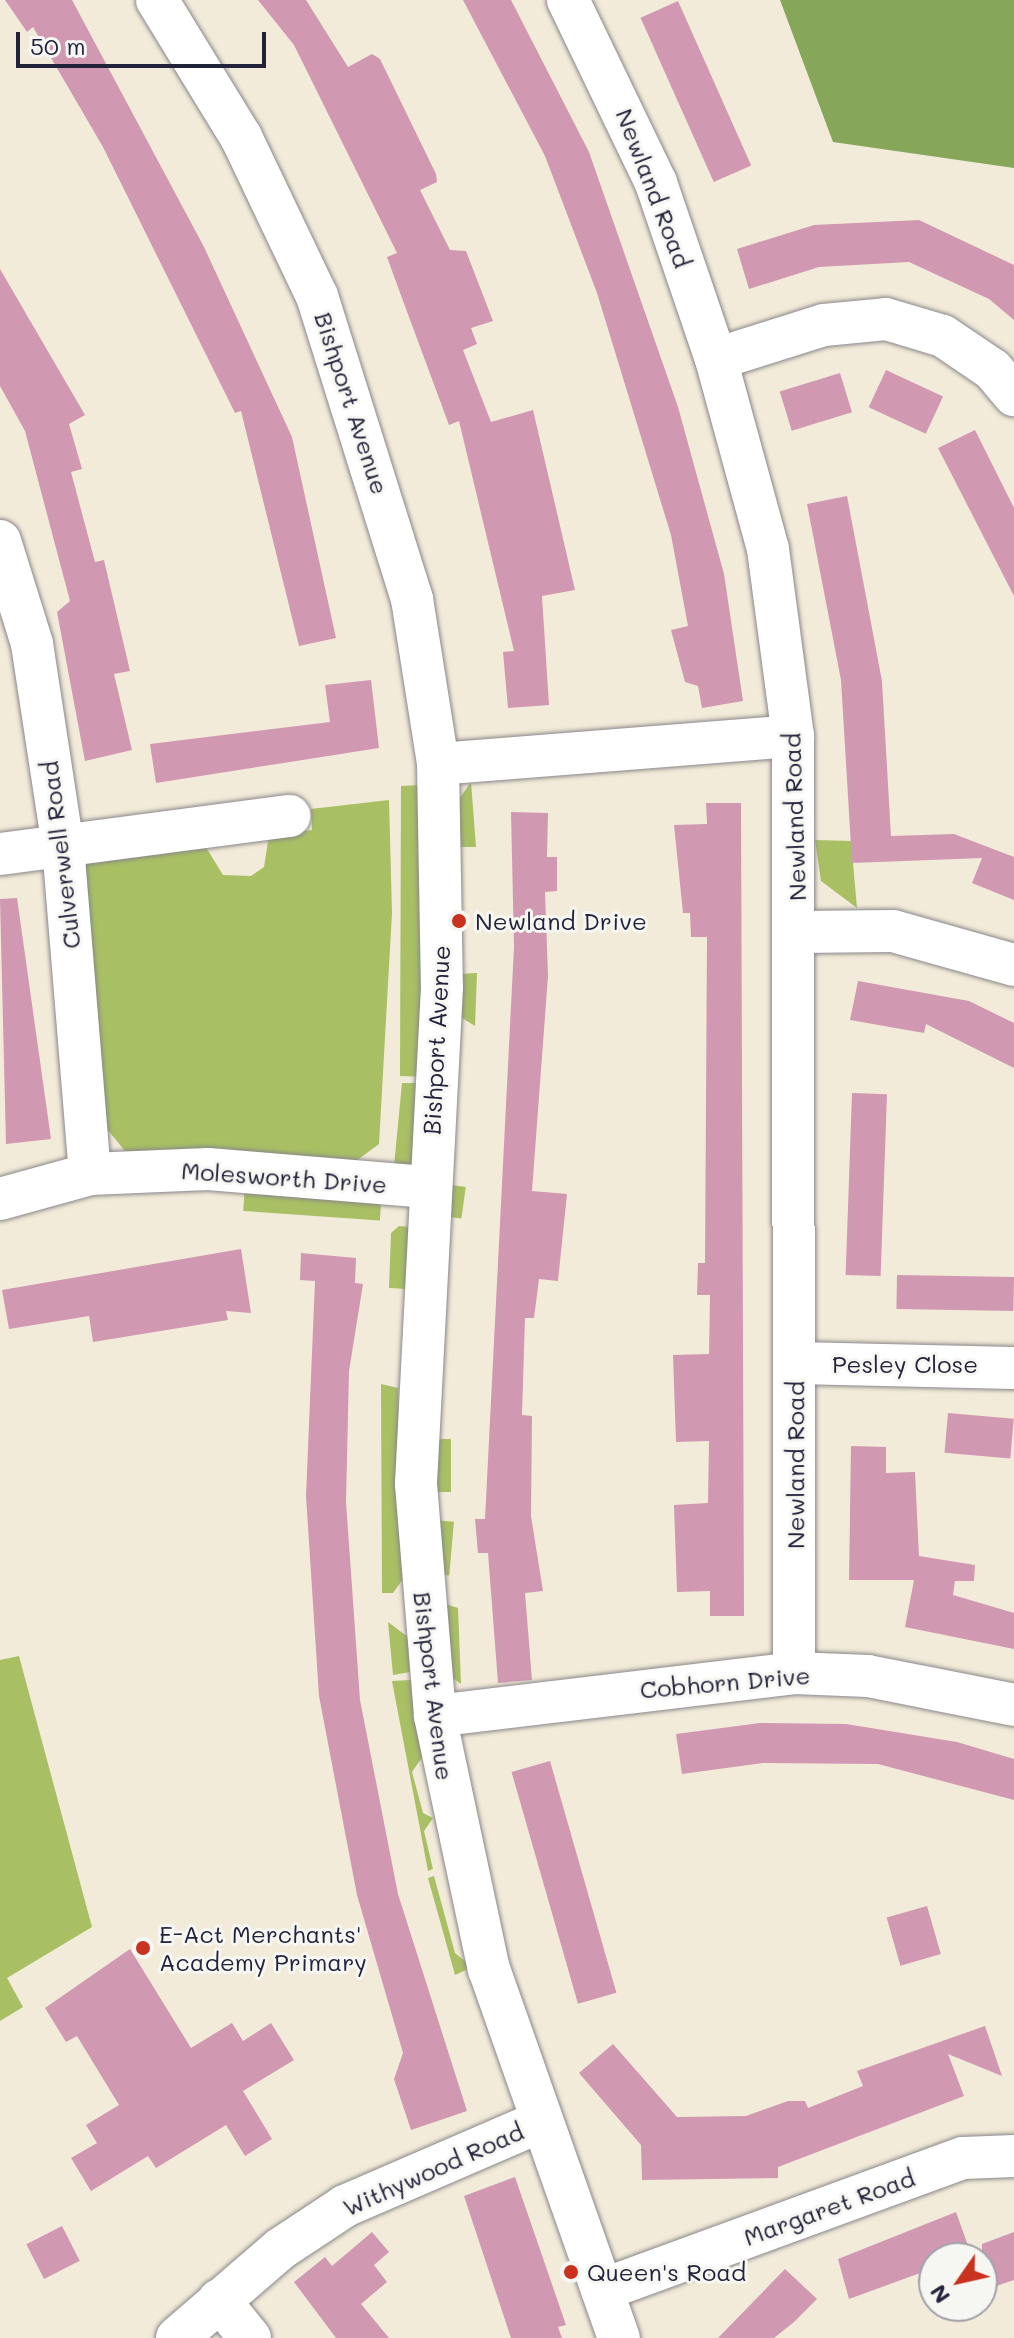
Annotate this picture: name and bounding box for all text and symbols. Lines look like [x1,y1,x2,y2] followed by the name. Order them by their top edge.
[20,16,270,66] scale bar
[30,30,86,61] text: 50 m
[610,104,698,272] street label: Newland Road
[309,308,395,498] street label: Bishport Avenue
[777,732,811,902] street label: Newland Road
[34,760,86,950] street label: Culverwell Road
[475,907,647,935] place label: Newland Drive
[450,912,468,930] marker: Newland Drive
[417,944,455,1136] street label: Bishport Avenue
[180,1155,388,1199] street label: Molesworth Drive
[832,1350,978,1378] street label: Pesley Close
[781,1381,809,1549] street label: Newland Road
[408,1590,460,1782] street label: Bishport Avenue
[639,1660,811,1704] street label: Cobhorn Drive
[159,1920,367,1976] place label: E-Act Merchants' Academy Primary
[134,1939,152,1957] marker: E-Act Merchants' Academy Primary
[338,2116,528,2222] street label: Withywood Road
[740,2163,918,2251] street label: Margaret Road
[918,2242,998,2322] north arrow
[587,2258,746,2286] place label: Queen's Road
[562,2263,580,2281] marker: Queen's Road
[923,2280,956,2310] text: N

